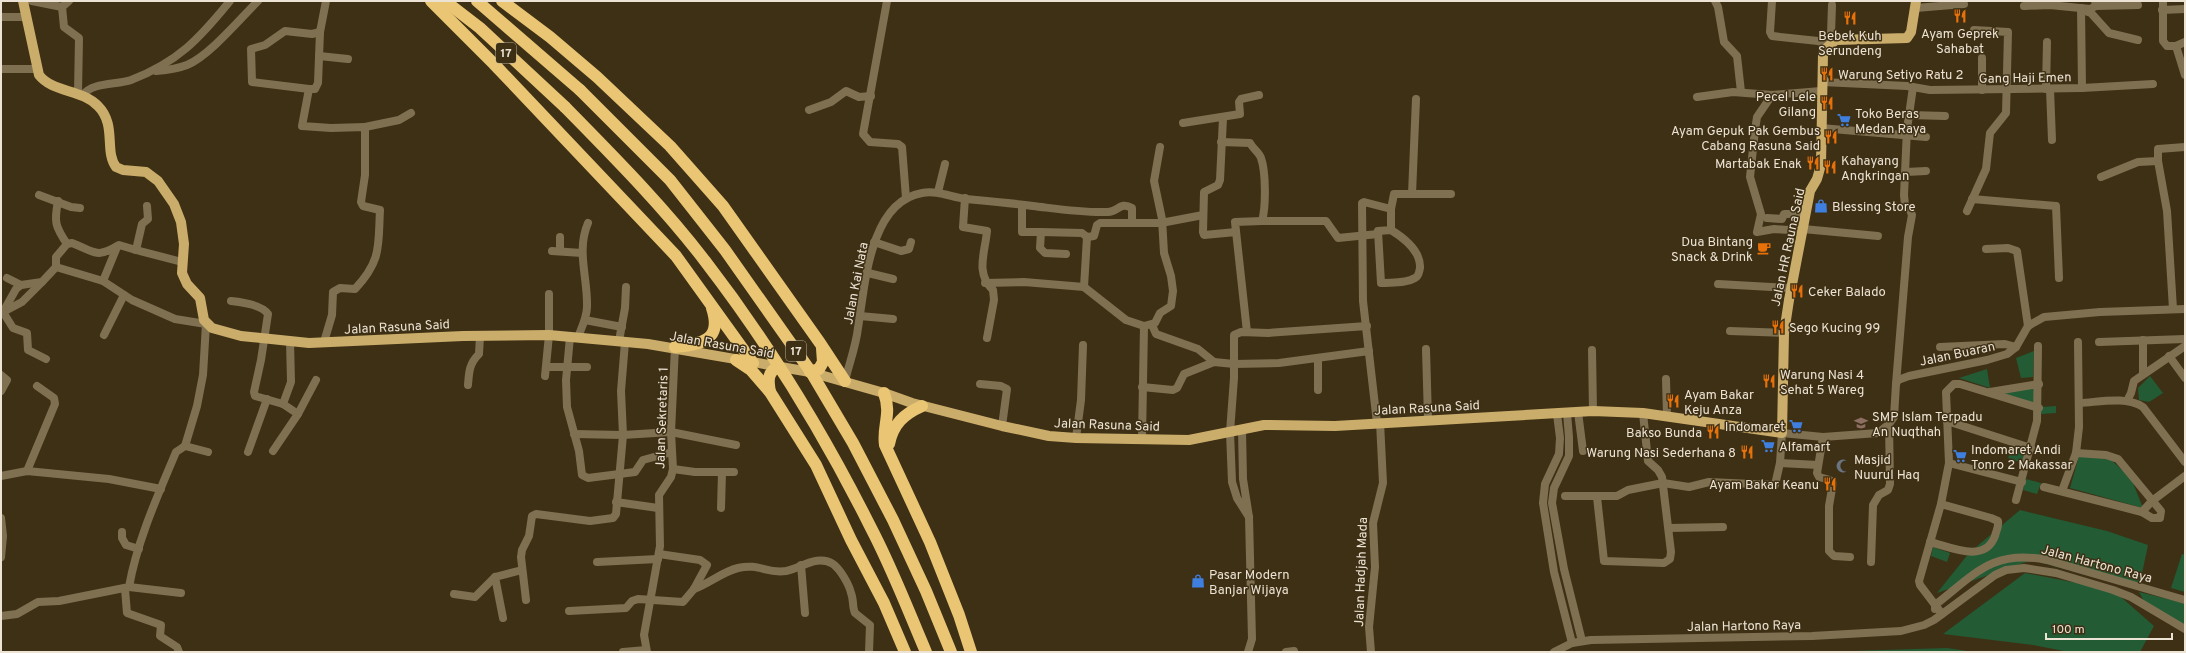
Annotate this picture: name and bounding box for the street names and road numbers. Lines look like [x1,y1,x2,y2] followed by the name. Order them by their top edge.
[496,43,516,63] road number: 17
[1978,70,2072,88] street label: Gang Haji Emen
[1769,187,1809,308] street label: Jalan HR Rauna Said
[841,241,873,326] street label: Jalan Kai Nata
[344,317,450,339] street label: Jalan Rasuna Said
[668,329,775,363] street label: Jalan Rasuna Said
[1918,339,1997,371] street label: Jalan Buaran
[786,341,806,361] road number: 17
[653,367,673,469] street label: Jalan Sekretaris 1
[1374,398,1480,420] street label: Jalan Rasuna Said
[1054,416,1160,436] street label: Jalan Rasuna Said
[1352,517,1372,627] street label: Jalan Hadjah Mada
[2039,542,2154,587] street label: Jalan Hartono Raya
[1687,618,1801,636] street label: Jalan Hartono Raya

